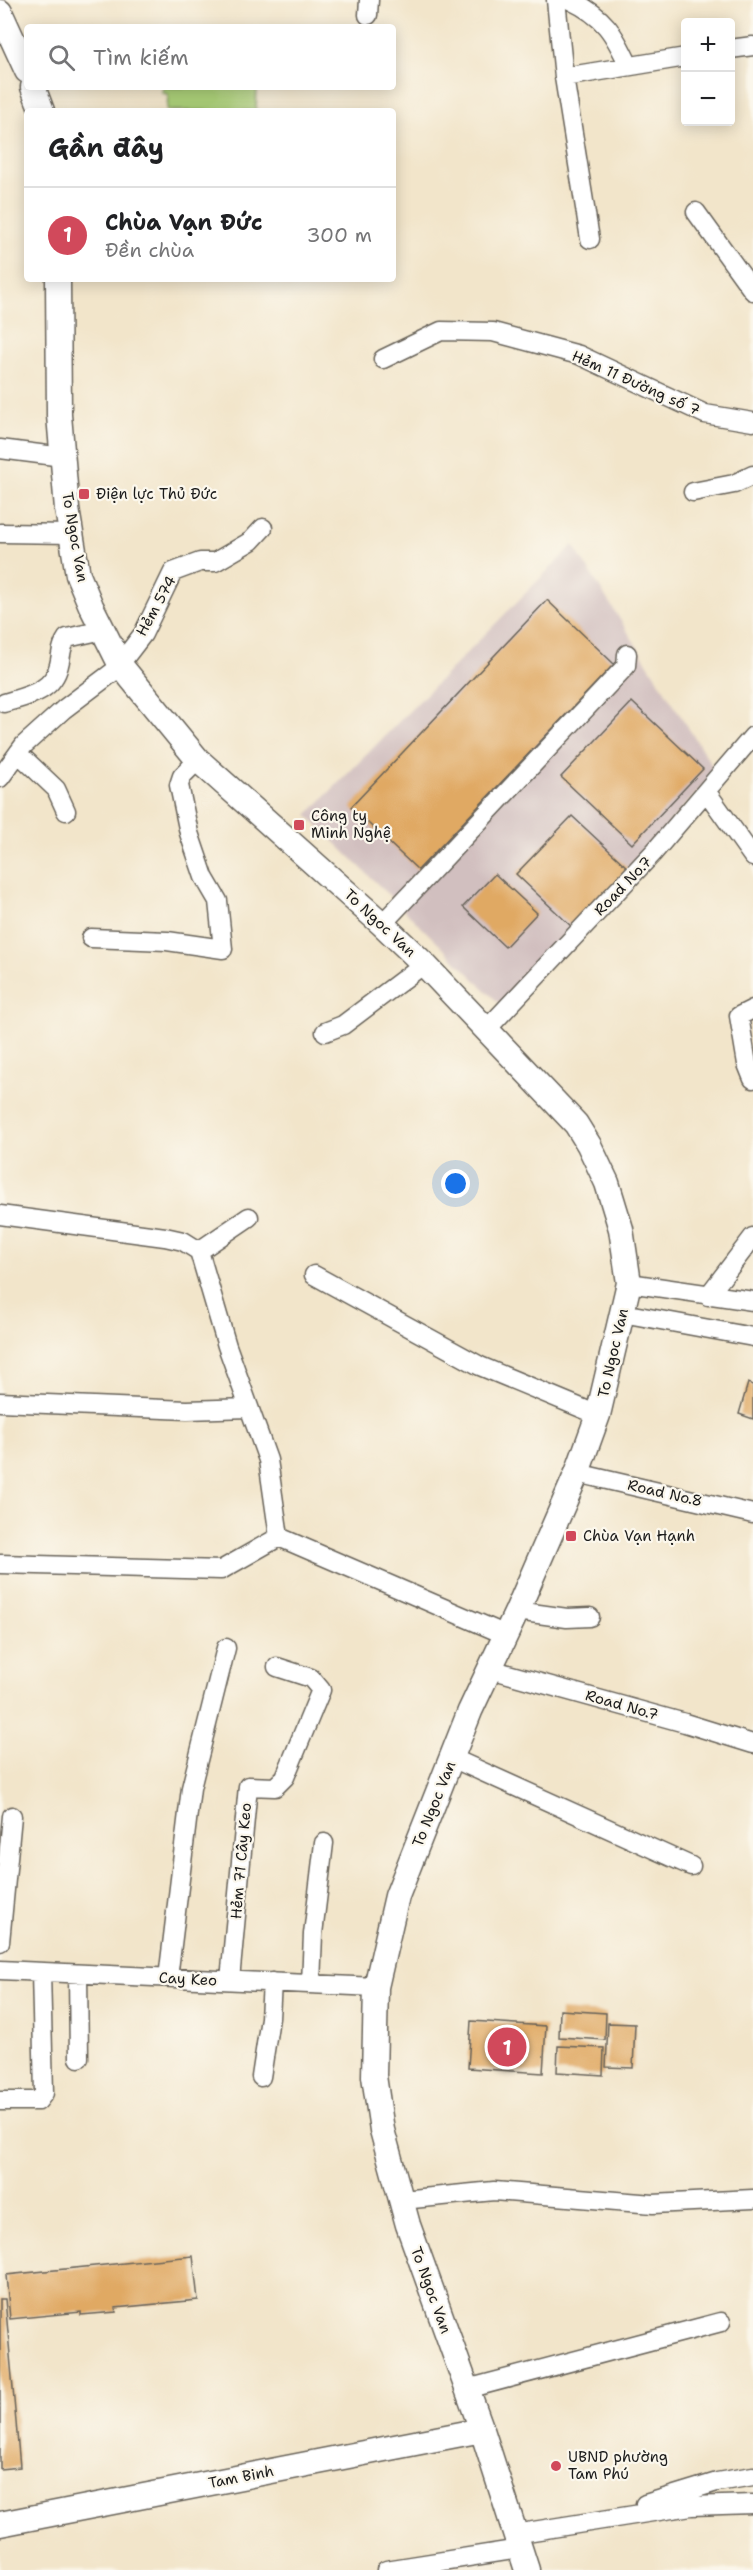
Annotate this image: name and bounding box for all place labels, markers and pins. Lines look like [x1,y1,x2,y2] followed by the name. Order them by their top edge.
[96,484,217,504] place label: Điện lực Thủ Đức
[77,487,91,501] marker: Điện lực Thủ Đức
[311,806,391,843] place label: Công ty Minh Nghệ
[292,818,306,832] marker: Công ty Minh Nghệ
[583,1526,695,1546] place label: Chùa Vạn Hạnh
[564,1529,578,1543] marker: Chùa Vạn Hạnh
[488,2024,526,2070] pin: 1
[568,2447,668,2484] place label: UBND phường Tam Phú
[549,2459,563,2473] marker: UBND phường Tam Phú

